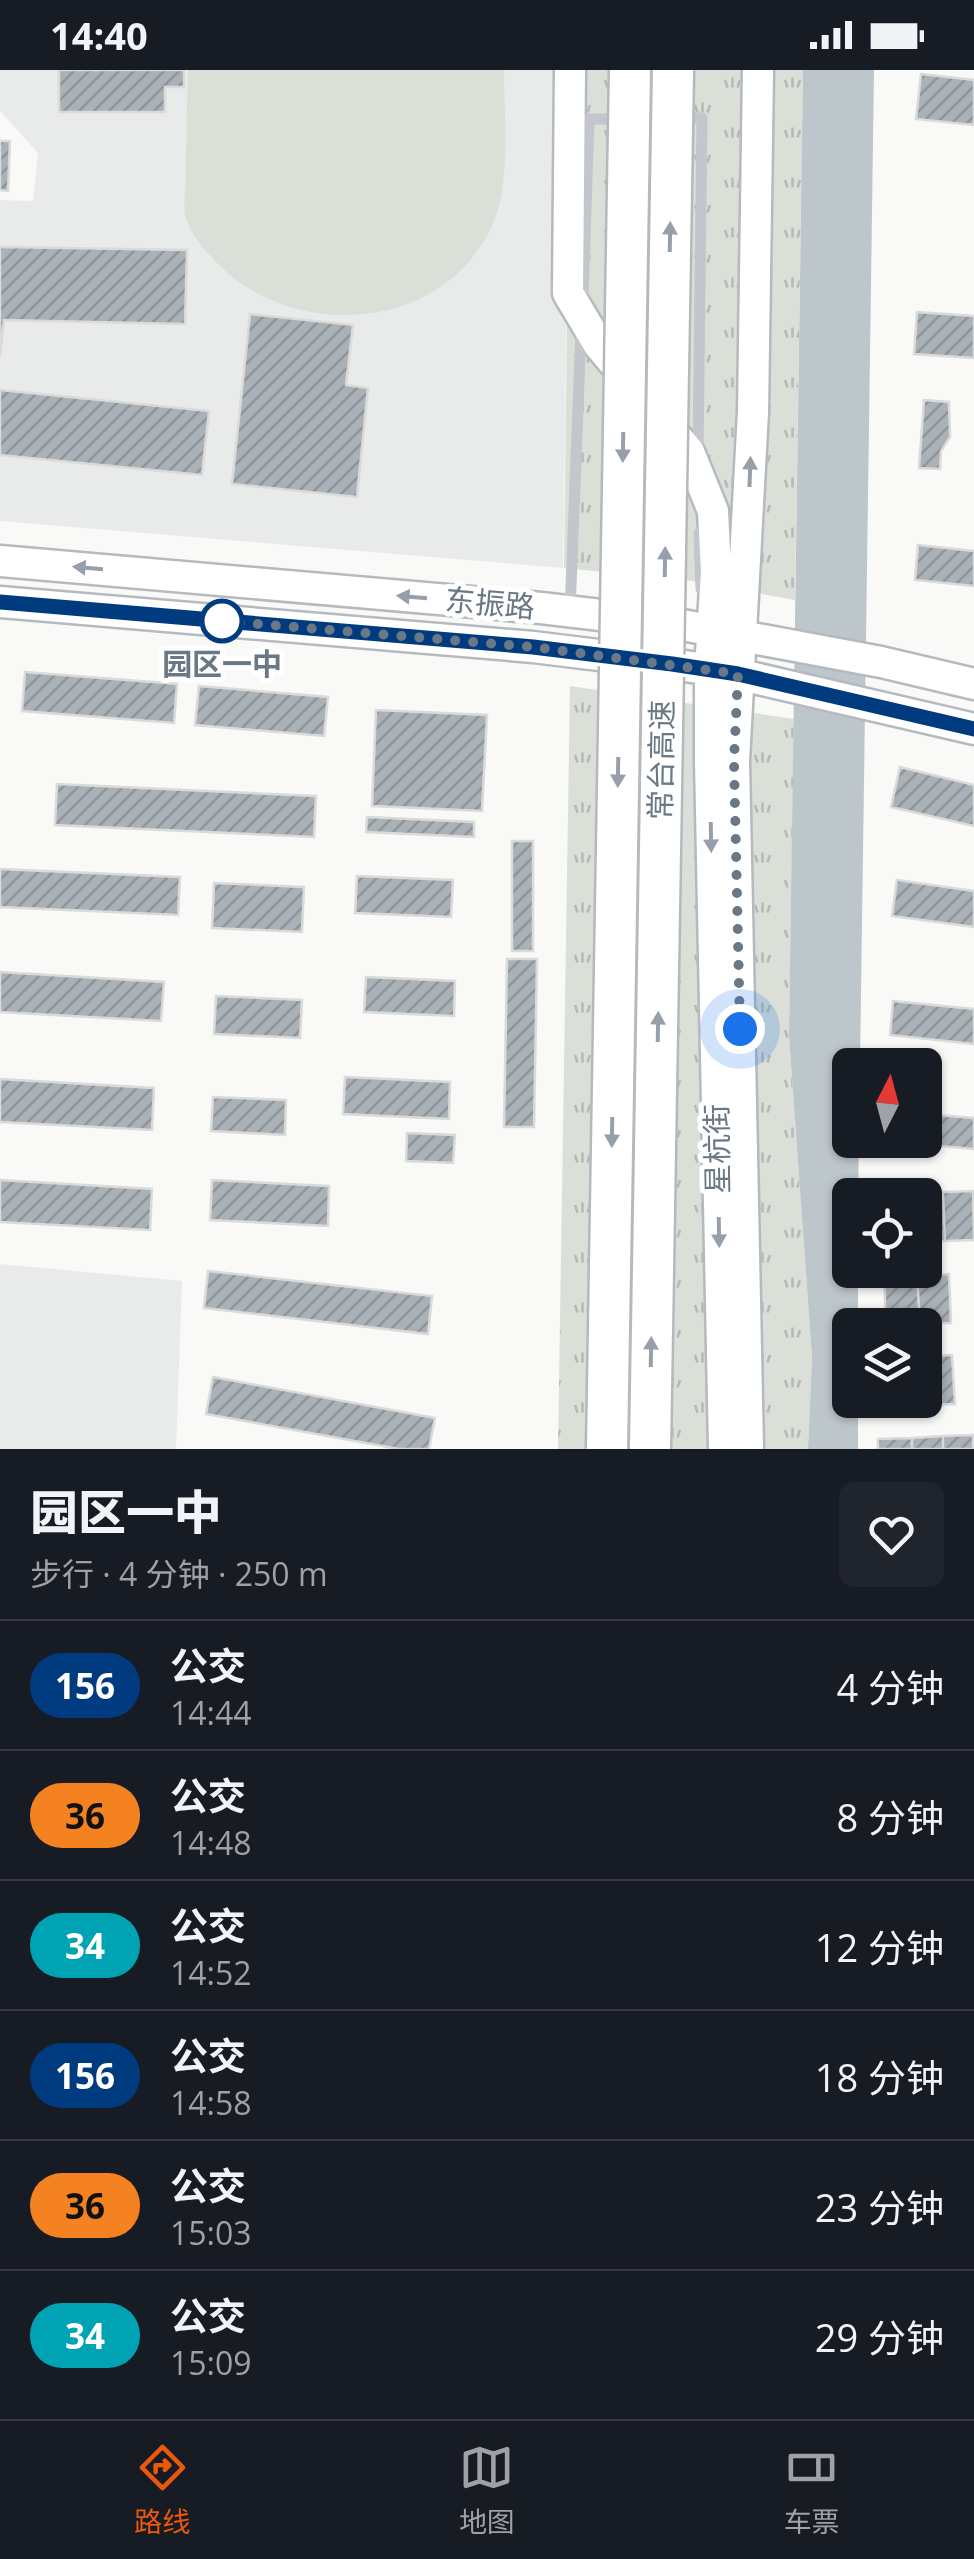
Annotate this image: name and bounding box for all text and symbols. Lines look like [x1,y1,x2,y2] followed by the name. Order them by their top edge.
[50,9,148,61] text: 14:40
[663,220,679,252] one-way arrow
[615,432,631,464] one-way arrow
[742,455,758,487] one-way arrow
[658,545,674,577] one-way arrow
[71,560,103,576] one-way arrow
[444,578,537,627] street label: 东振路
[395,588,427,604] one-way arrow
[201,600,243,642] marker: 园区一中
[162,643,282,684] place label: 园区一中
[639,700,682,820] street label: 常台高速
[610,757,626,789] one-way arrow
[704,821,720,853] one-way arrow
[715,1004,765,1054] your location
[650,1010,666,1042] one-way arrow
[832,1048,942,1158] north arrow
[832,1048,942,1418] map controls
[695,1104,738,1194] street label: 星杭街
[604,1117,620,1149] one-way arrow
[832,1178,942,1288] button: locate
[712,1216,728,1248] one-way arrow
[832,1308,942,1418] button: layers
[644,1335,660,1367] one-way arrow
[30,1479,222,1544] text: 园区一中
[839,1482,944,1587] button: heart
[30,1552,328,1595] text: 步行 · 4 分钟 · 250 m
[170,1639,246,1691] text: 公交
[836,1661,944,1713] text: 4 分钟
[55,1662,115,1709] text: 156
[170,1691,252,1734] text: 14:44
[170,1769,246,1821] text: 公交
[836,1791,944,1843] text: 8 分钟
[65,1792,105,1839] text: 36
[170,1821,252,1864] text: 14:48
[170,1899,246,1951] text: 公交
[815,1921,944,1973] text: 12 分钟
[65,1922,105,1969] text: 34
[170,1951,252,1994] text: 14:52
[170,2029,246,2081] text: 公交
[815,2051,944,2103] text: 18 分钟
[55,2052,115,2099] text: 156
[170,2081,252,2124] text: 14:58
[170,2159,246,2211] text: 公交
[815,2181,944,2233] text: 23 分钟
[65,2182,105,2229] text: 36
[170,2211,252,2254] text: 15:03
[170,2289,246,2341] text: 公交
[815,2311,944,2363] text: 29 分钟
[65,2312,105,2359] text: 34
[170,2341,252,2384] text: 15:09
[134,2440,190,2540] tab: 路线
[459,2440,515,2540] tab: 地图
[784,2440,840,2540] tab: 车票

